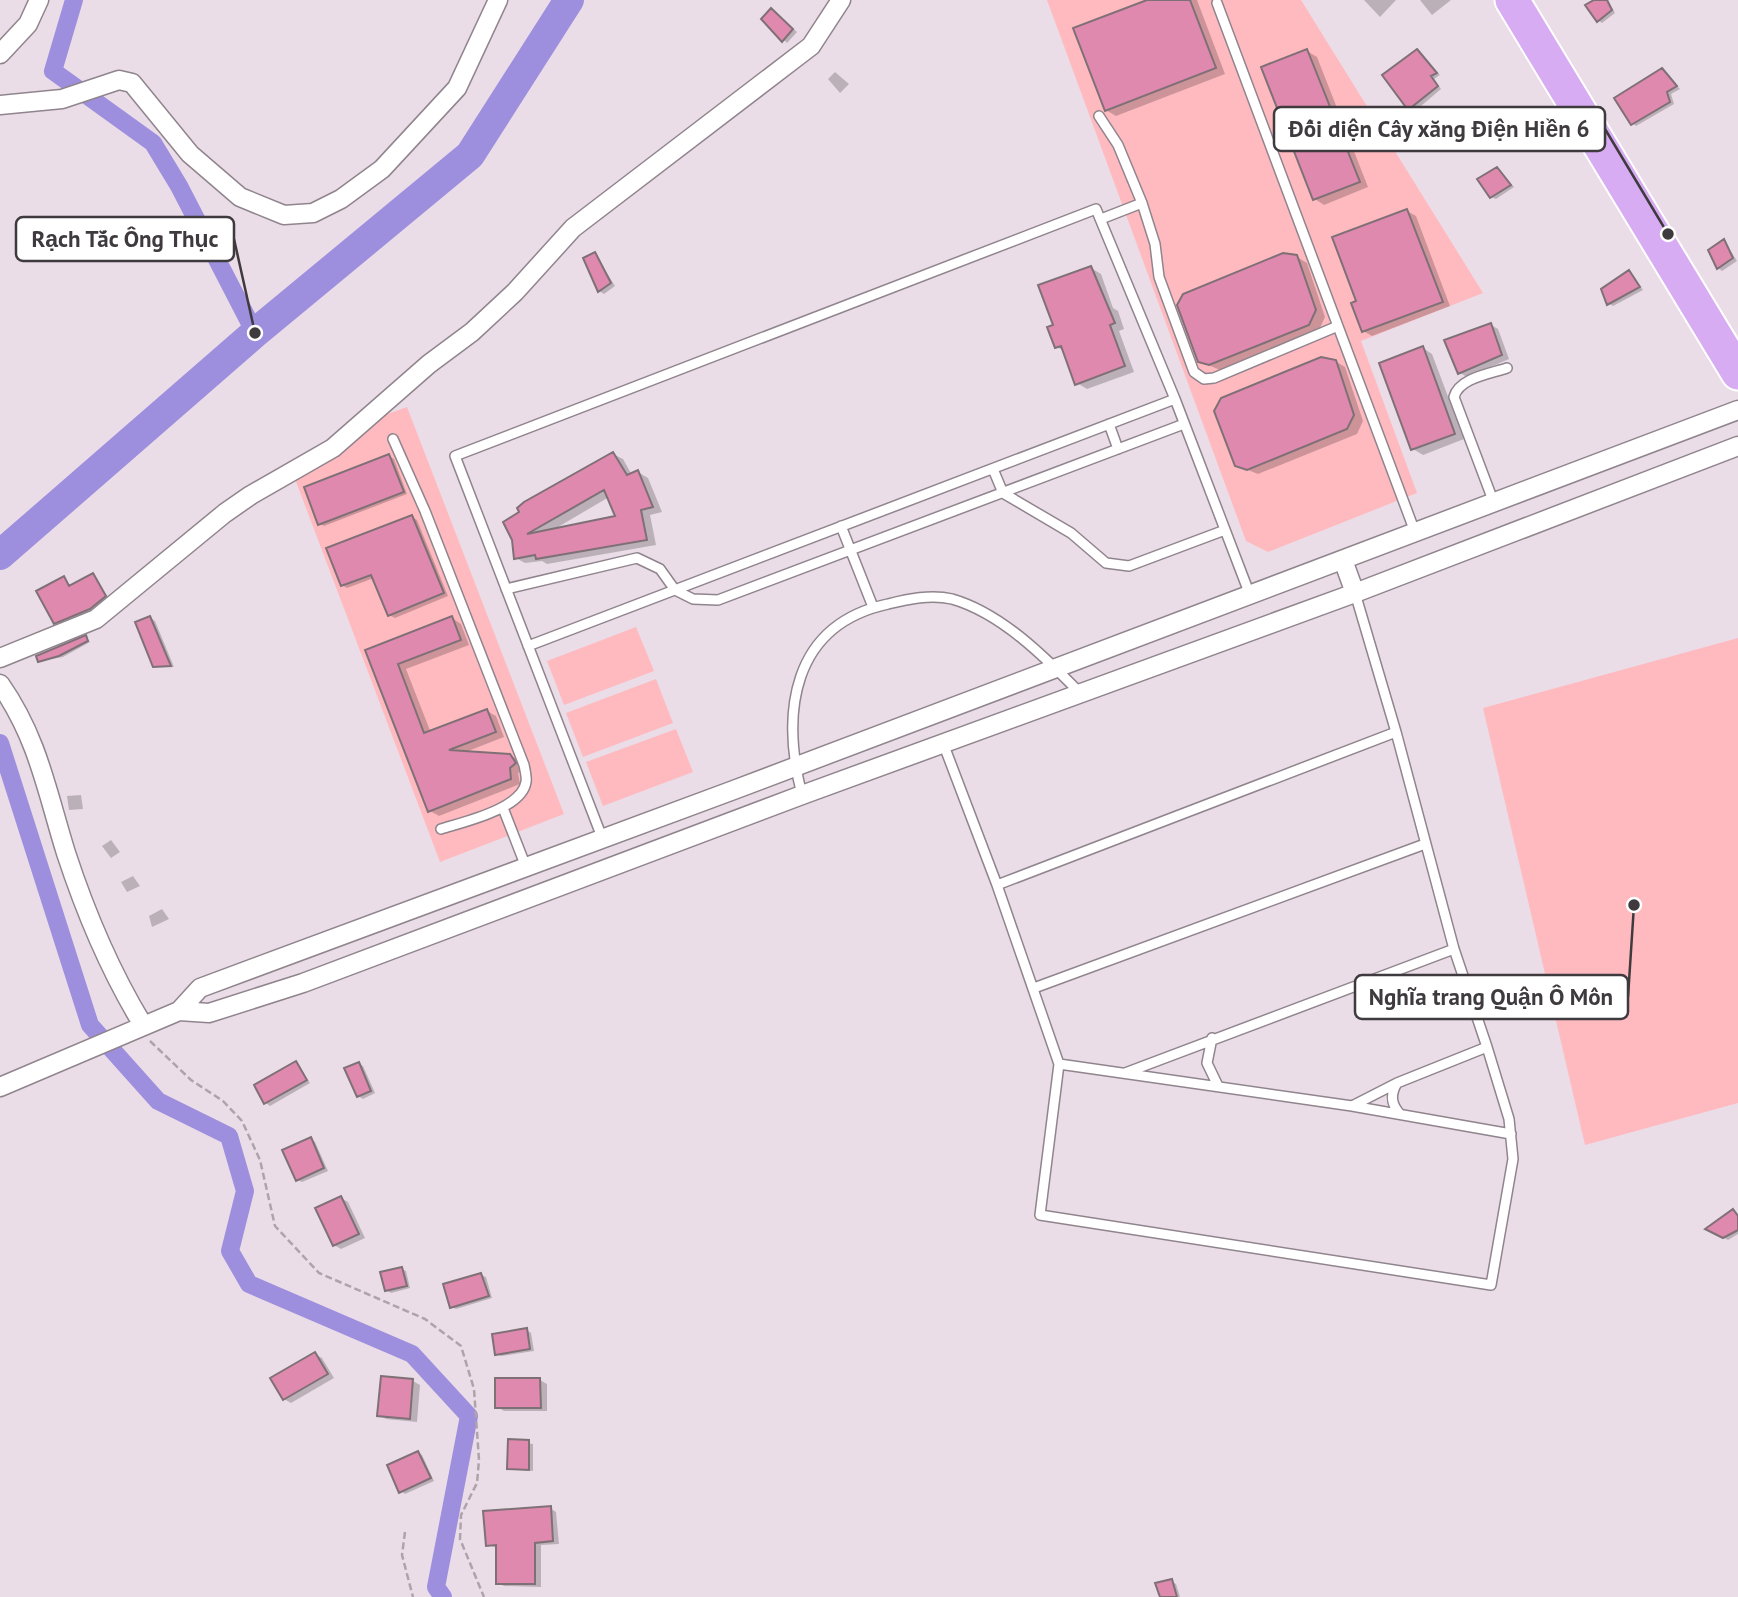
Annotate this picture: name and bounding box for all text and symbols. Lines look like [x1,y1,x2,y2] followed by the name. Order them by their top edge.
[1274,107,1605,151] callout: Đối diện Cây xăng Điện Hiền 6
[1287,114,1590,143] text: Đối diện Cây xăng Điện Hiền 6
[16,217,234,261] callout: Rạch Tắc Ông Thục
[31,224,219,253] text: Rạch Tắc Ông Thục
[1355,975,1628,1019] callout: Nghĩa trang Quận Ô Môn
[1369,982,1613,1011] text: Nghĩa trang Quận Ô Môn

